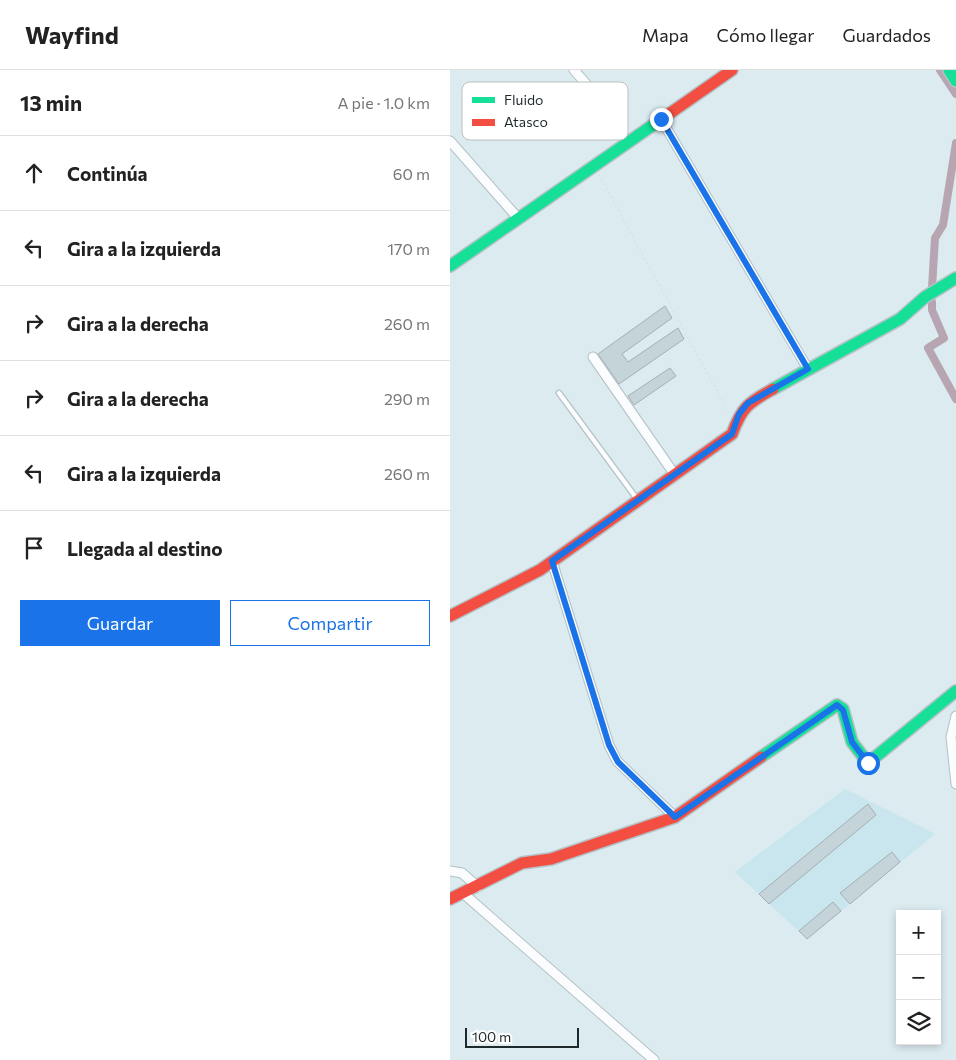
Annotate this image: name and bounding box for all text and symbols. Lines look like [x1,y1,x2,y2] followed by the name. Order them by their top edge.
[25,20,119,49] text: Wayfind
[642,24,689,46] text: Mapa
[717,24,814,46] text: Cómo llegar
[842,24,931,46] text: Guardados
[462,82,628,140] legend
[20,90,82,115] text: 13 min
[504,91,543,108] text: Fluido
[338,93,430,112] text: A pie · 1.0 km
[650,108,673,131] route end
[504,113,548,130] text: Atasco
[20,159,48,187] icon: ahead
[67,162,148,185] text: Continúa
[393,164,430,183] text: 60 m
[20,234,48,262] icon: left
[67,237,221,260] text: Gira a la izquierda
[387,239,430,258] text: 170 m
[20,309,48,337] icon: right
[67,312,209,335] text: Gira a la derecha
[384,314,430,333] text: 260 m
[20,384,48,412] icon: right
[67,387,209,410] text: Gira a la derecha
[384,389,430,408] text: 290 m
[20,459,48,487] icon: left
[67,462,221,485] text: Gira a la izquierda
[384,464,430,483] text: 260 m
[20,534,48,562] icon: arrive
[67,537,223,560] text: Llegada al destino
[20,600,220,646] button: Guardar
[230,600,430,646] button: Compartir
[857,752,880,775] route start
[896,910,941,1045] map controls
[896,910,941,955] button: +
[896,955,941,1000] button: −
[896,1000,941,1045] button: layers
[465,1025,579,1048] scale bar
[472,1028,511,1045] text: 100 m

